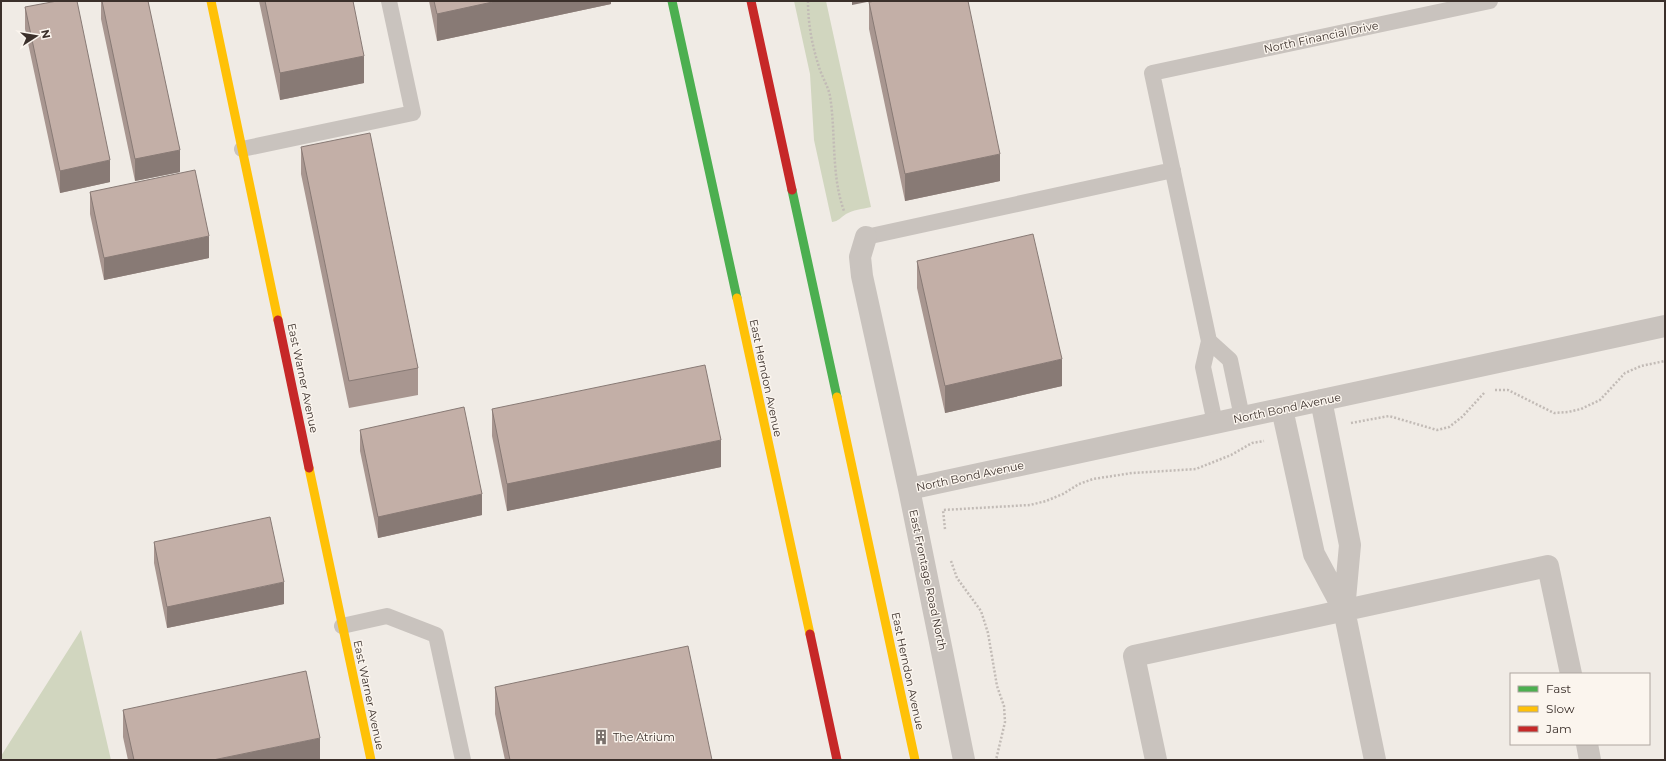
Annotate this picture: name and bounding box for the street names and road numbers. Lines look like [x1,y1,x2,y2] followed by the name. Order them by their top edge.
[1262,18,1380,56] street label: North Financial Drive
[747,318,785,438] street label: East Herndon Avenue
[285,322,322,434] street label: East Warner Avenue
[1232,390,1342,426] street label: North Bond Avenue
[915,458,1025,494] street label: North Bond Avenue
[906,508,950,652] street label: East Frontage Road North
[889,611,927,731] street label: East Herndon Avenue
[351,639,388,751] street label: East Warner Avenue

